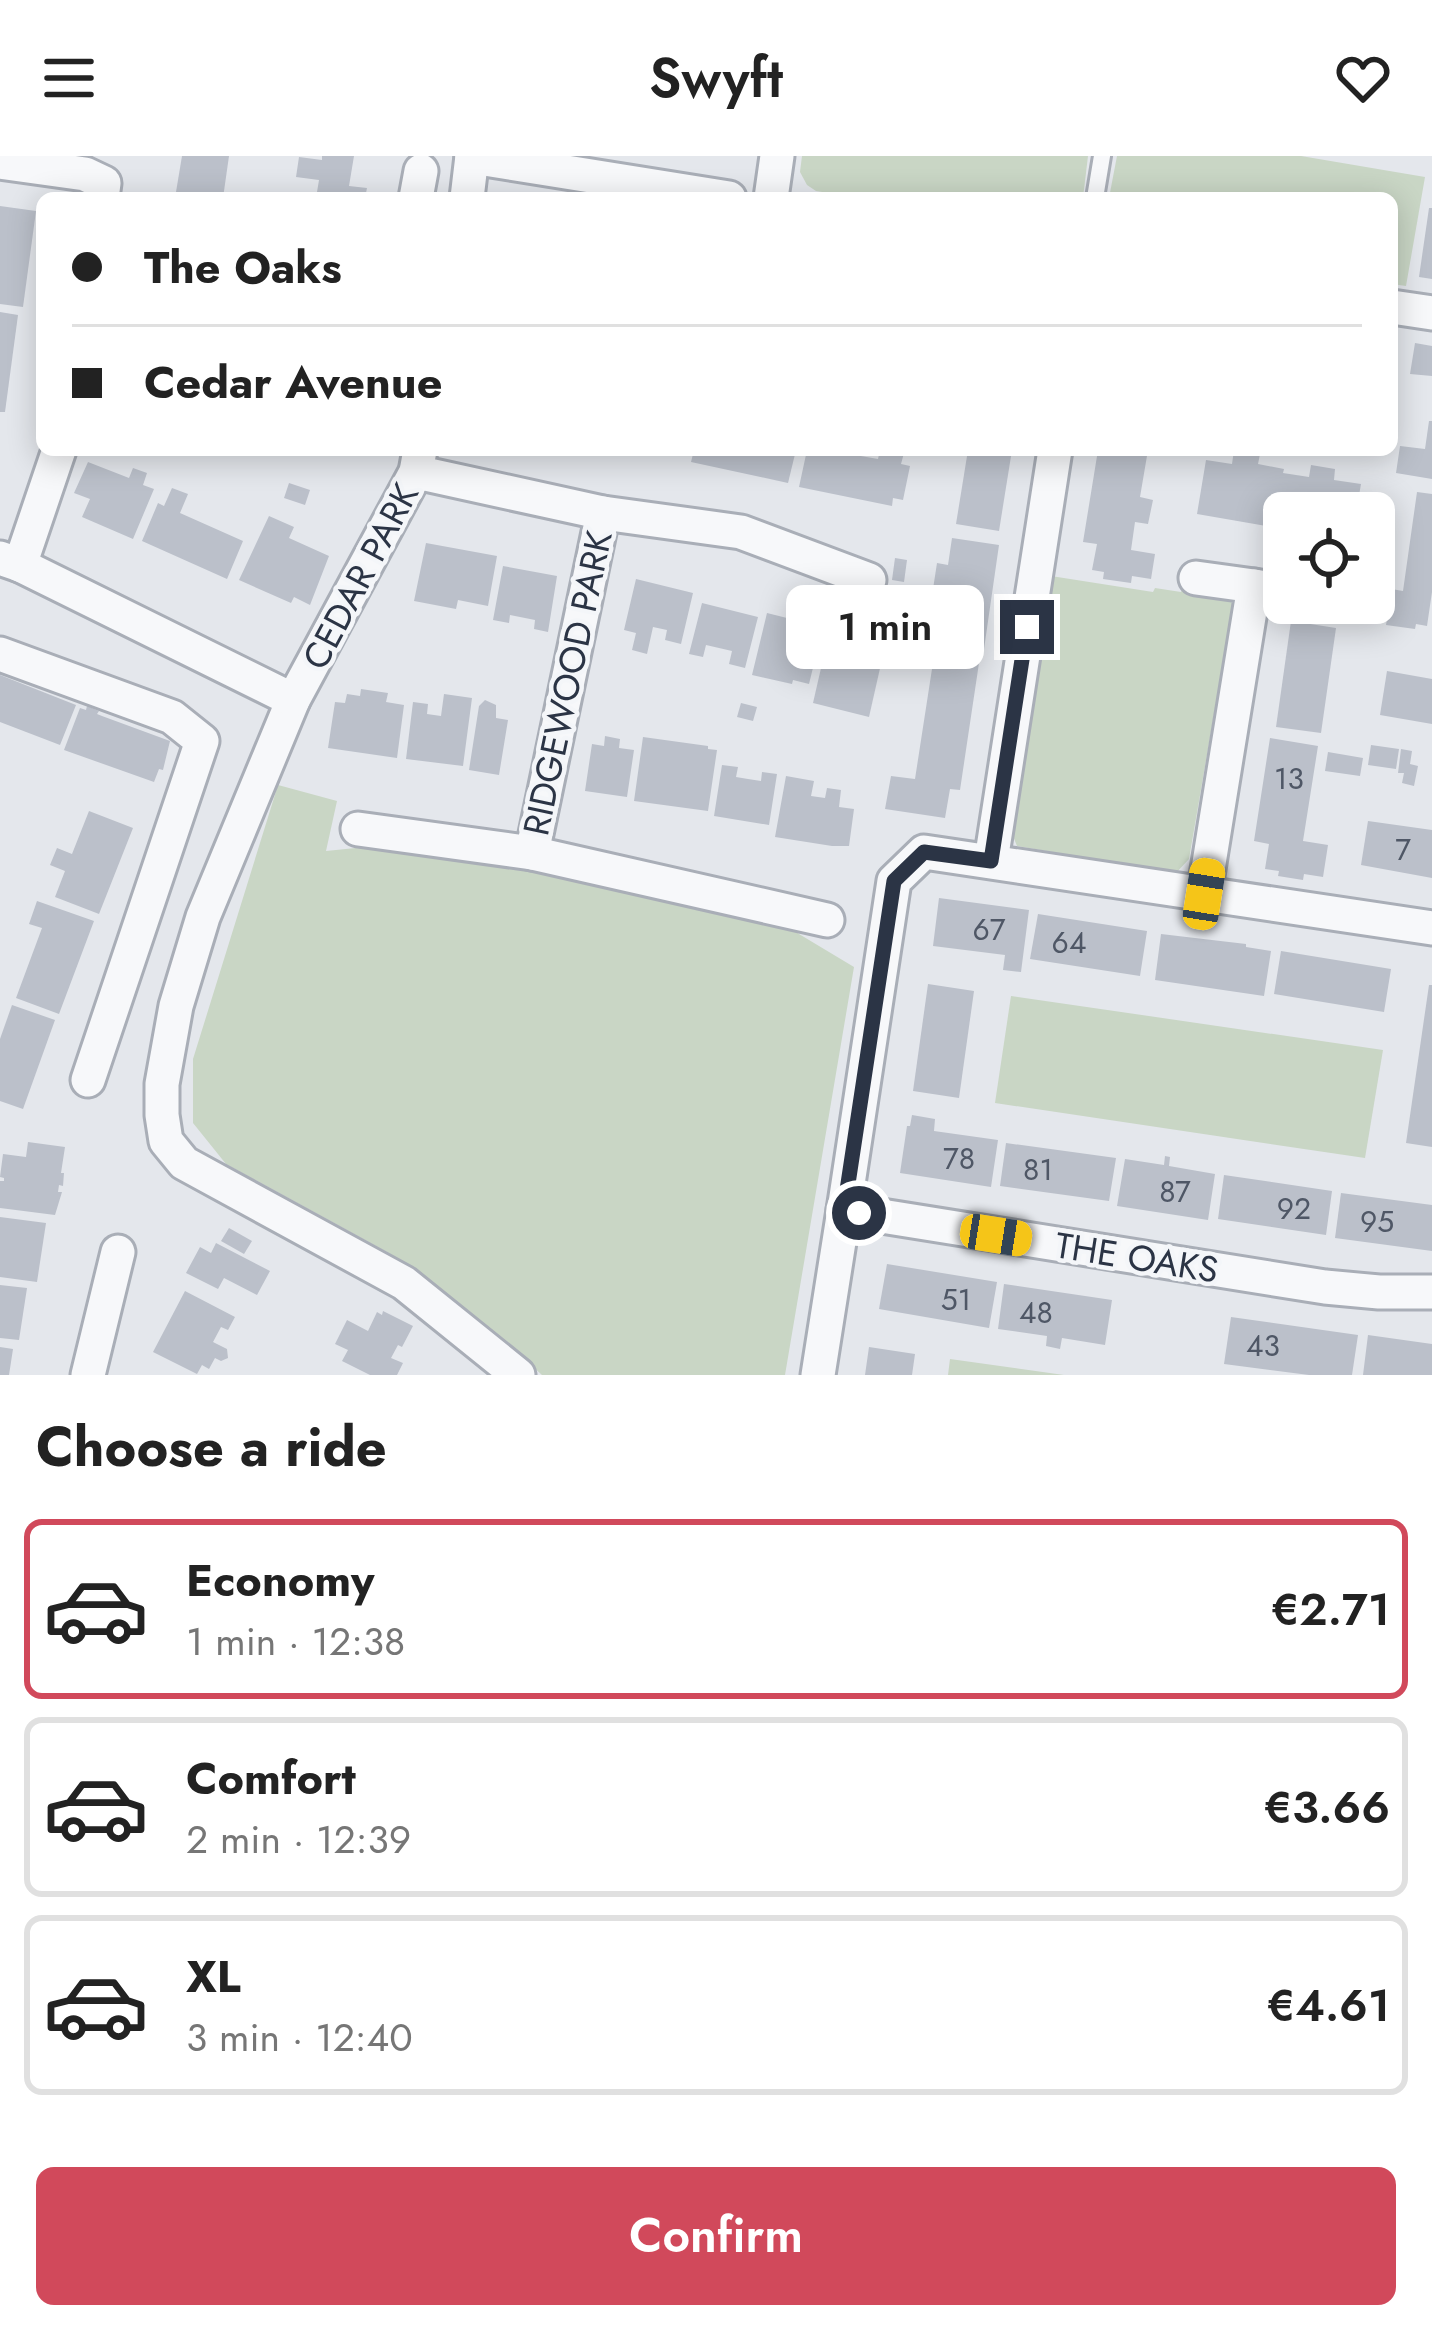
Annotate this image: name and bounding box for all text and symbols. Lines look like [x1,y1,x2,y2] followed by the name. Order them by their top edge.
[649,39,783,117] text: Swyft
[36,45,102,111] icon: menu
[1330,45,1396,111] icon: heart
[144,235,342,300] text: The Oaks
[144,350,443,415] text: Cedar Avenue
[289,473,431,678] street label: CEDAR PARK
[1263,492,1395,624] map controls
[1263,492,1395,624] button: locate
[509,525,625,840] street label: RIDGEWOOD PARK
[787,585,985,669] callout: 1 min
[838,598,932,655] text: 1 min
[1000,600,1054,654] route end
[1274,757,1304,800] house number: 13
[1395,828,1411,871] house number: 7
[1181,856,1227,932] car
[972,908,1006,951] house number: 67
[1052,921,1086,964] house number: 64
[943,1137,975,1180] house number: 78
[1023,1148,1053,1191] house number: 81
[1159,1170,1191,1213] house number: 87
[832,1186,886,1240] route start
[1277,1187,1311,1230] house number: 92
[1360,1200,1394,1243] house number: 95
[958,1212,1034,1258] car
[1052,1218,1222,1296] street label: THE OAKS
[941,1278,971,1321] house number: 51
[1019,1291,1053,1334] house number: 48
[1246,1324,1280,1367] house number: 43
[36,1408,387,1486] text: Choose a ride
[186,1548,374,1613] text: Economy
[42,1555,150,1663] icon: car
[1271,1577,1390,1642] text: €2.71
[186,1613,405,1670] text: 1 min · 12:38
[186,1746,356,1811] text: Comfort
[42,1753,150,1861] icon: car
[1264,1775,1390,1840] text: €3.66
[186,1811,411,1868] text: 2 min · 12:39
[186,1944,241,2009] text: XL
[42,1951,150,2059] icon: car
[1267,1973,1390,2038] text: €4.61
[186,2009,413,2066] text: 3 min · 12:40
[36,2167,1396,2305] button: Confirm

